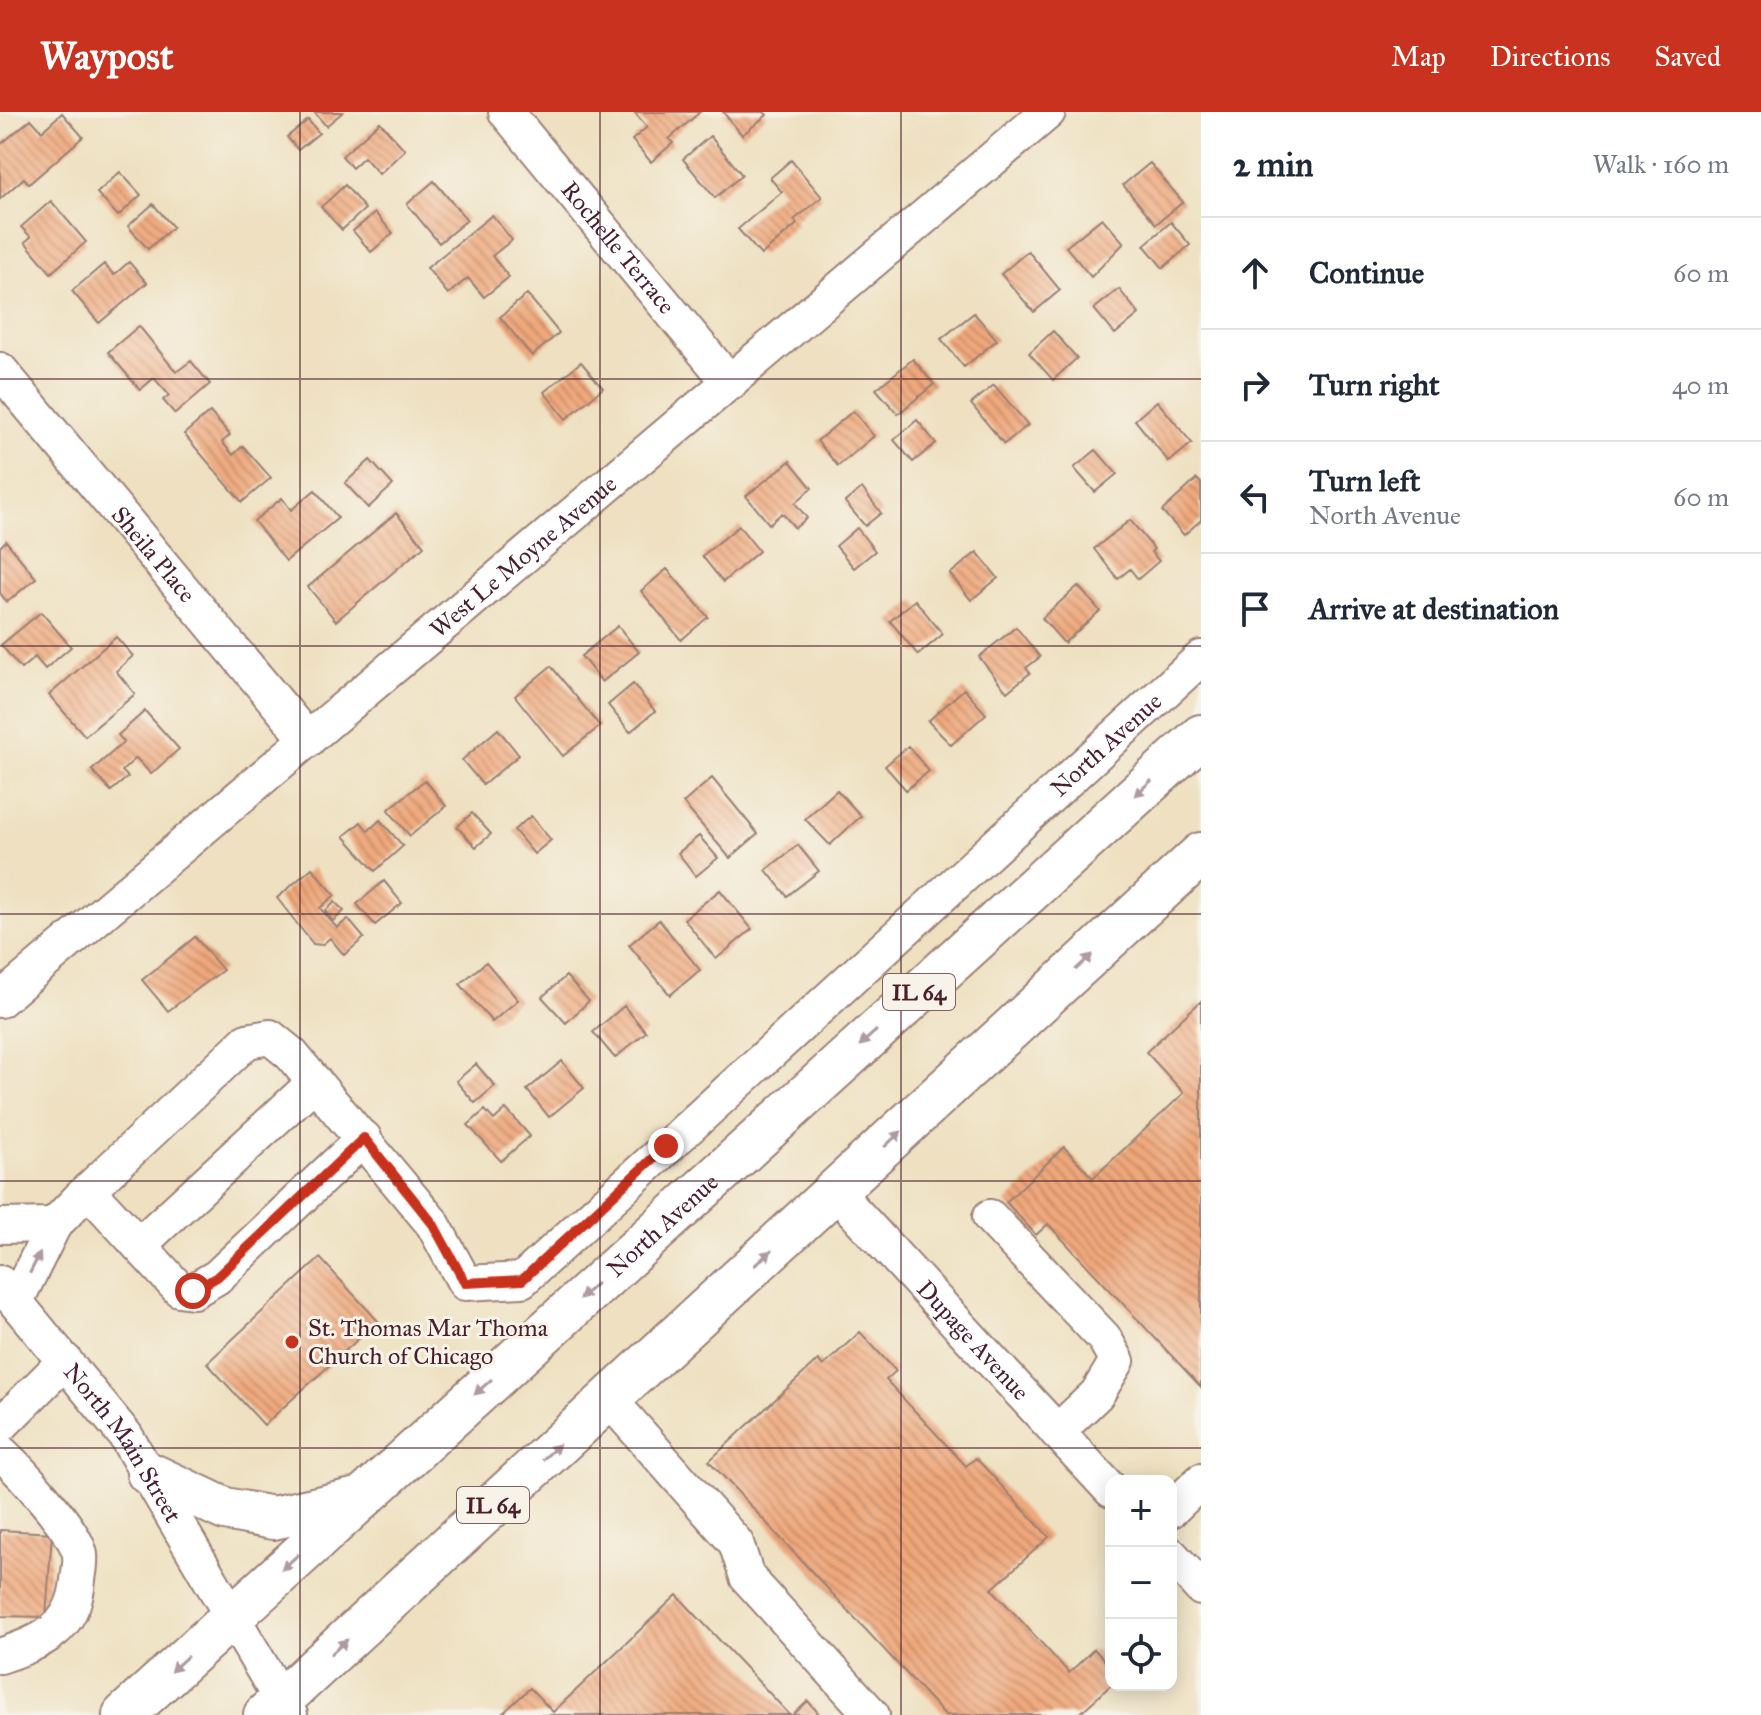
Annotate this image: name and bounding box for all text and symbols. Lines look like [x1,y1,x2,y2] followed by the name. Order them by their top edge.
[40,33,173,79] text: Waypost
[1391,39,1446,74] text: Map
[1490,39,1611,74] text: Directions
[1655,39,1721,74] text: Saved
[1233,144,1313,185] text: 2 min
[1593,148,1729,180] text: Walk · 160 m
[555,175,682,320] street label: Rochelle Terrace
[1233,251,1277,295] icon: ahead
[1309,255,1424,291] text: Continue
[1673,257,1729,289] text: 60 m
[1233,363,1277,407] icon: right
[1309,367,1440,403] text: Turn right
[1672,369,1729,401] text: 40 m
[1309,463,1420,499] text: Turn left
[424,469,623,644] street label: West Le Moyne Avenue
[1233,475,1277,519] icon: left
[1673,481,1729,513] text: 60 m
[1309,499,1461,531] text: North Avenue
[105,500,202,609] street label: Sheila Place
[1233,587,1277,631] icon: arrive
[1309,591,1559,627] text: Arrive at destination
[1044,686,1168,803] street label: North Avenue
[1134,779,1154,796] one-way arrow
[1074,954,1093,972] one-way arrow
[883,974,955,1010] road number: IL 64
[858,1028,877,1046] one-way arrow
[648,1128,684,1164] route end
[884,1130,903,1148] one-way arrow
[601,1167,725,1284] street label: North Avenue
[753,1249,773,1267] one-way arrow
[29,1251,42,1274] one-way arrow
[175,1273,211,1309] route start
[910,1274,1036,1407] street label: Dupage Avenue
[579,1282,599,1299] one-way arrow
[308,1313,549,1371] place label: St. Thomas Mar Thoma Church of Chicago
[283,1333,301,1351] marker: St. Thomas Mar Thoma Church of Chicago
[57,1357,188,1528] street label: North Main Street
[473,1378,493,1395] one-way arrow
[541,1444,560,1462] one-way arrow
[1105,1475,1177,1691] map controls
[1105,1475,1177,1547] button: +
[457,1487,529,1523] road number: IL 64
[1105,1547,1177,1619] button: −
[281,1552,300,1570] one-way arrow
[1105,1619,1177,1691] button: locate
[329,1639,348,1657] one-way arrow
[169,1655,188,1673] one-way arrow

